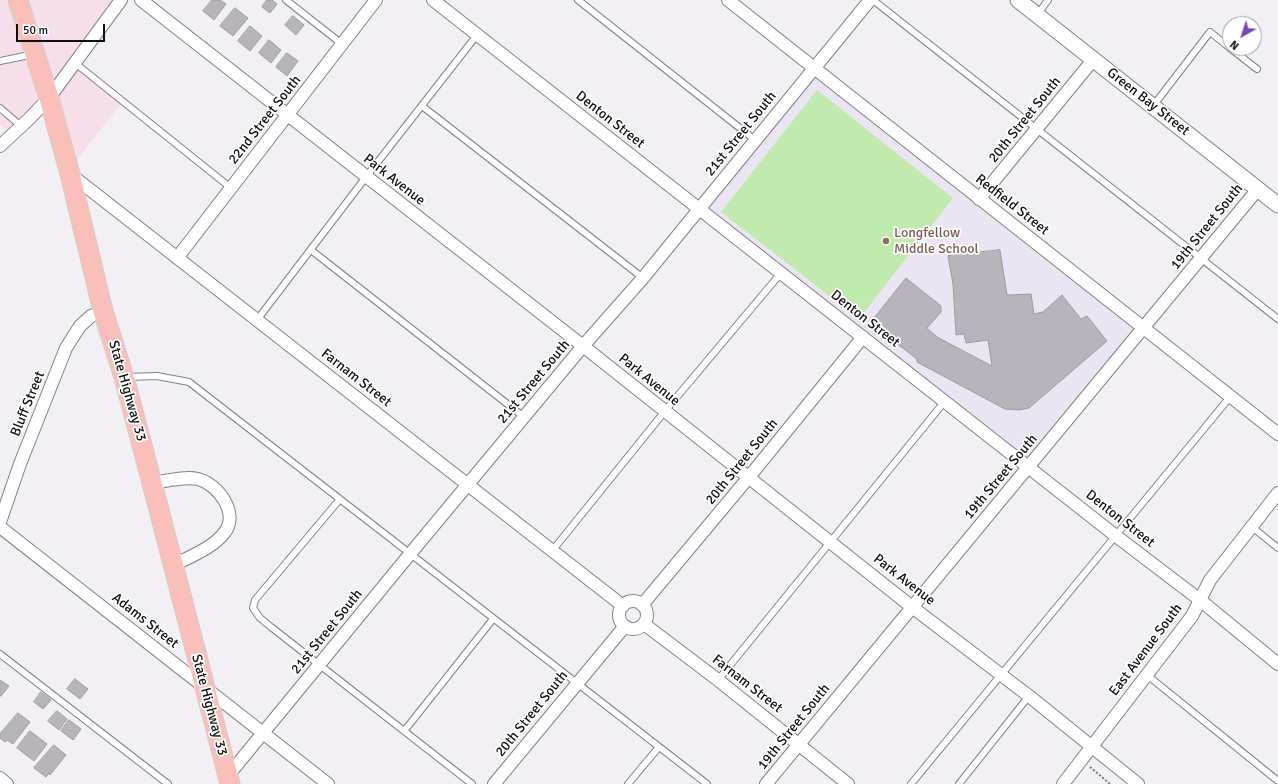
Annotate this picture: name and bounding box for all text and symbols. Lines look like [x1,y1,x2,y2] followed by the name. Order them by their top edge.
[18,16,107,42] scale bar
[1222,16,1262,56] north arrow
[23,23,48,38] text: 50 m
[1228,37,1242,52] text: N
[1103,65,1193,139] street label: Green Bay Street
[225,72,305,168] street label: 22nd Street South
[985,74,1065,166] street label: 20th Street South
[572,88,648,152] street label: Denton Street
[702,88,780,180] street label: 21st Street South
[360,151,428,209] street label: Park Avenue
[972,171,1052,239] street label: Redfield Street
[1167,181,1247,273] street label: 19th Street South
[894,225,979,258] place label: Longfellow Middle School
[881,236,891,246] marker: Longfellow Middle School
[827,287,903,351] street label: Denton Street
[494,337,574,427] street label: 21st Street South
[105,339,149,443] street label: State Highway 33
[318,345,394,411] street label: Farnam Street
[615,350,683,410] street label: Park Avenue
[7,369,49,439] street label: Bluff Street
[702,416,782,508] street label: 20th Street South
[961,431,1041,523] street label: 19th Street South
[1082,487,1158,551] street label: Denton Street
[870,551,938,609] street label: Park Avenue
[288,586,366,678] street label: 21st Street South
[108,590,182,652] street label: Adams Street
[1106,601,1186,699] street label: East Avenue South
[709,651,785,717] street label: Farnam Street
[187,653,231,757] street label: State Highway 33
[492,668,572,760] street label: 20th Street South
[754,681,834,773] street label: 19th Street South

